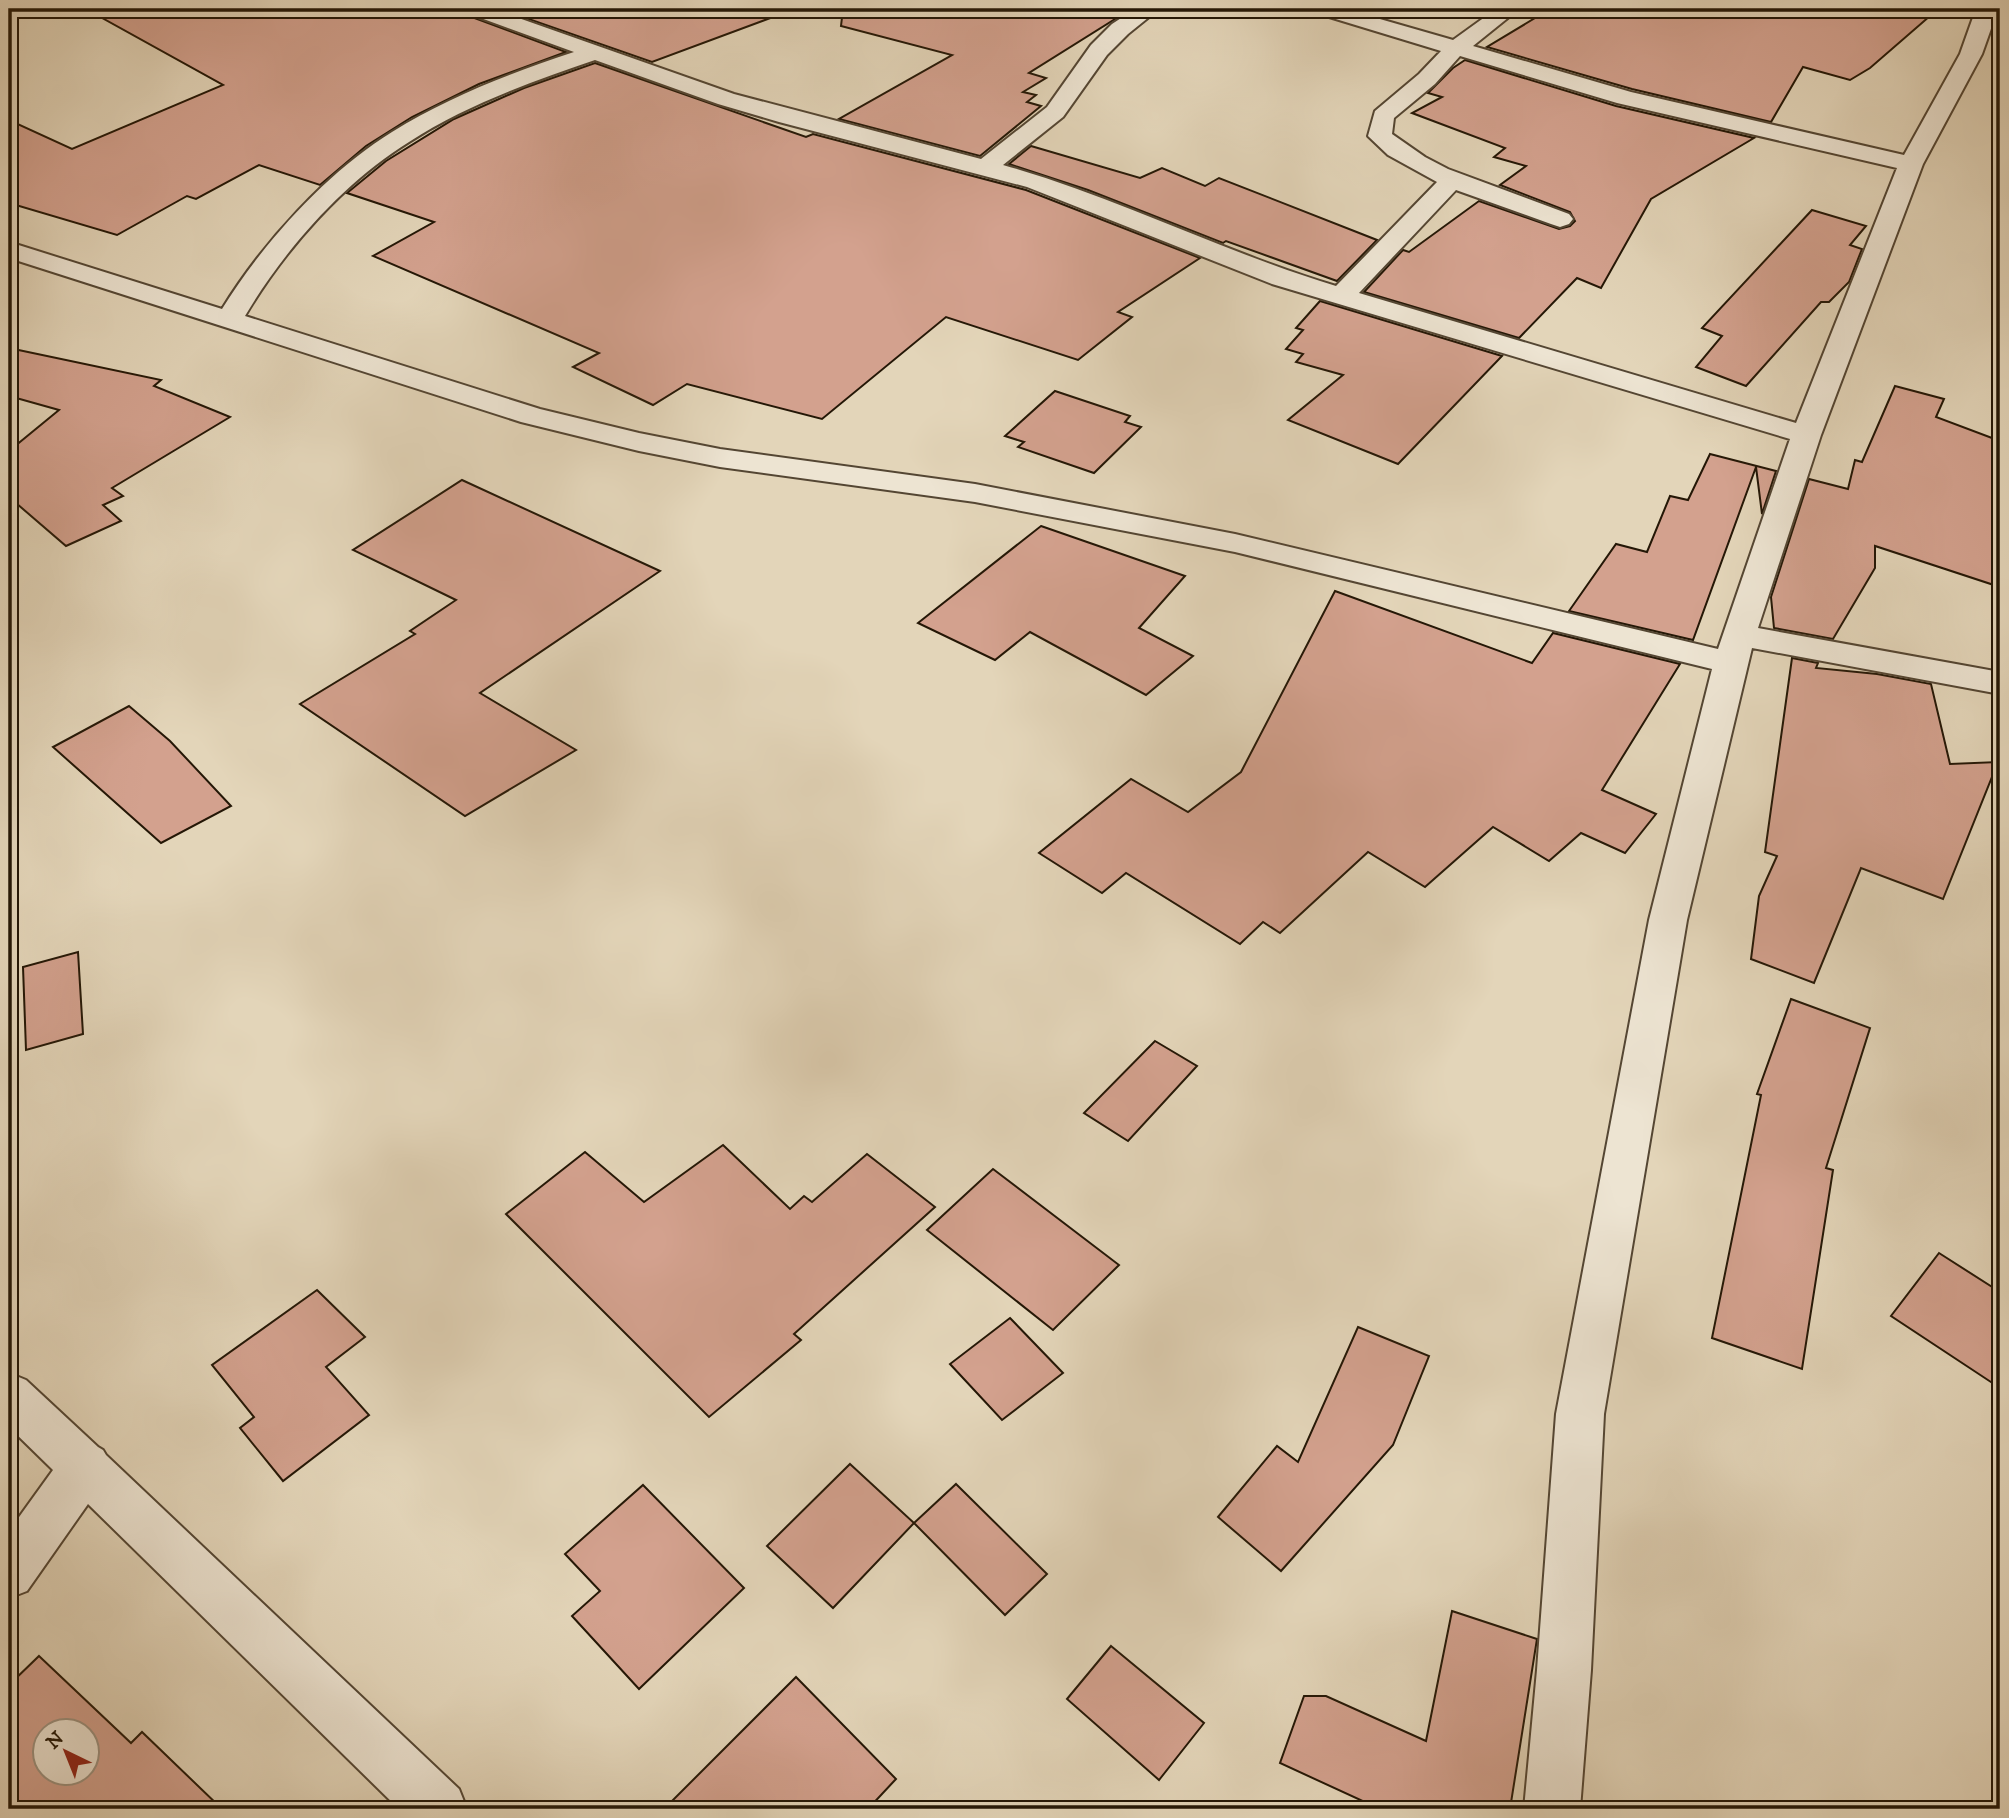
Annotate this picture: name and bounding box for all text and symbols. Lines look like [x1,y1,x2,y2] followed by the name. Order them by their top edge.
[32,1716,102,1786] north arrow
[42,1727,69,1754] text: N

